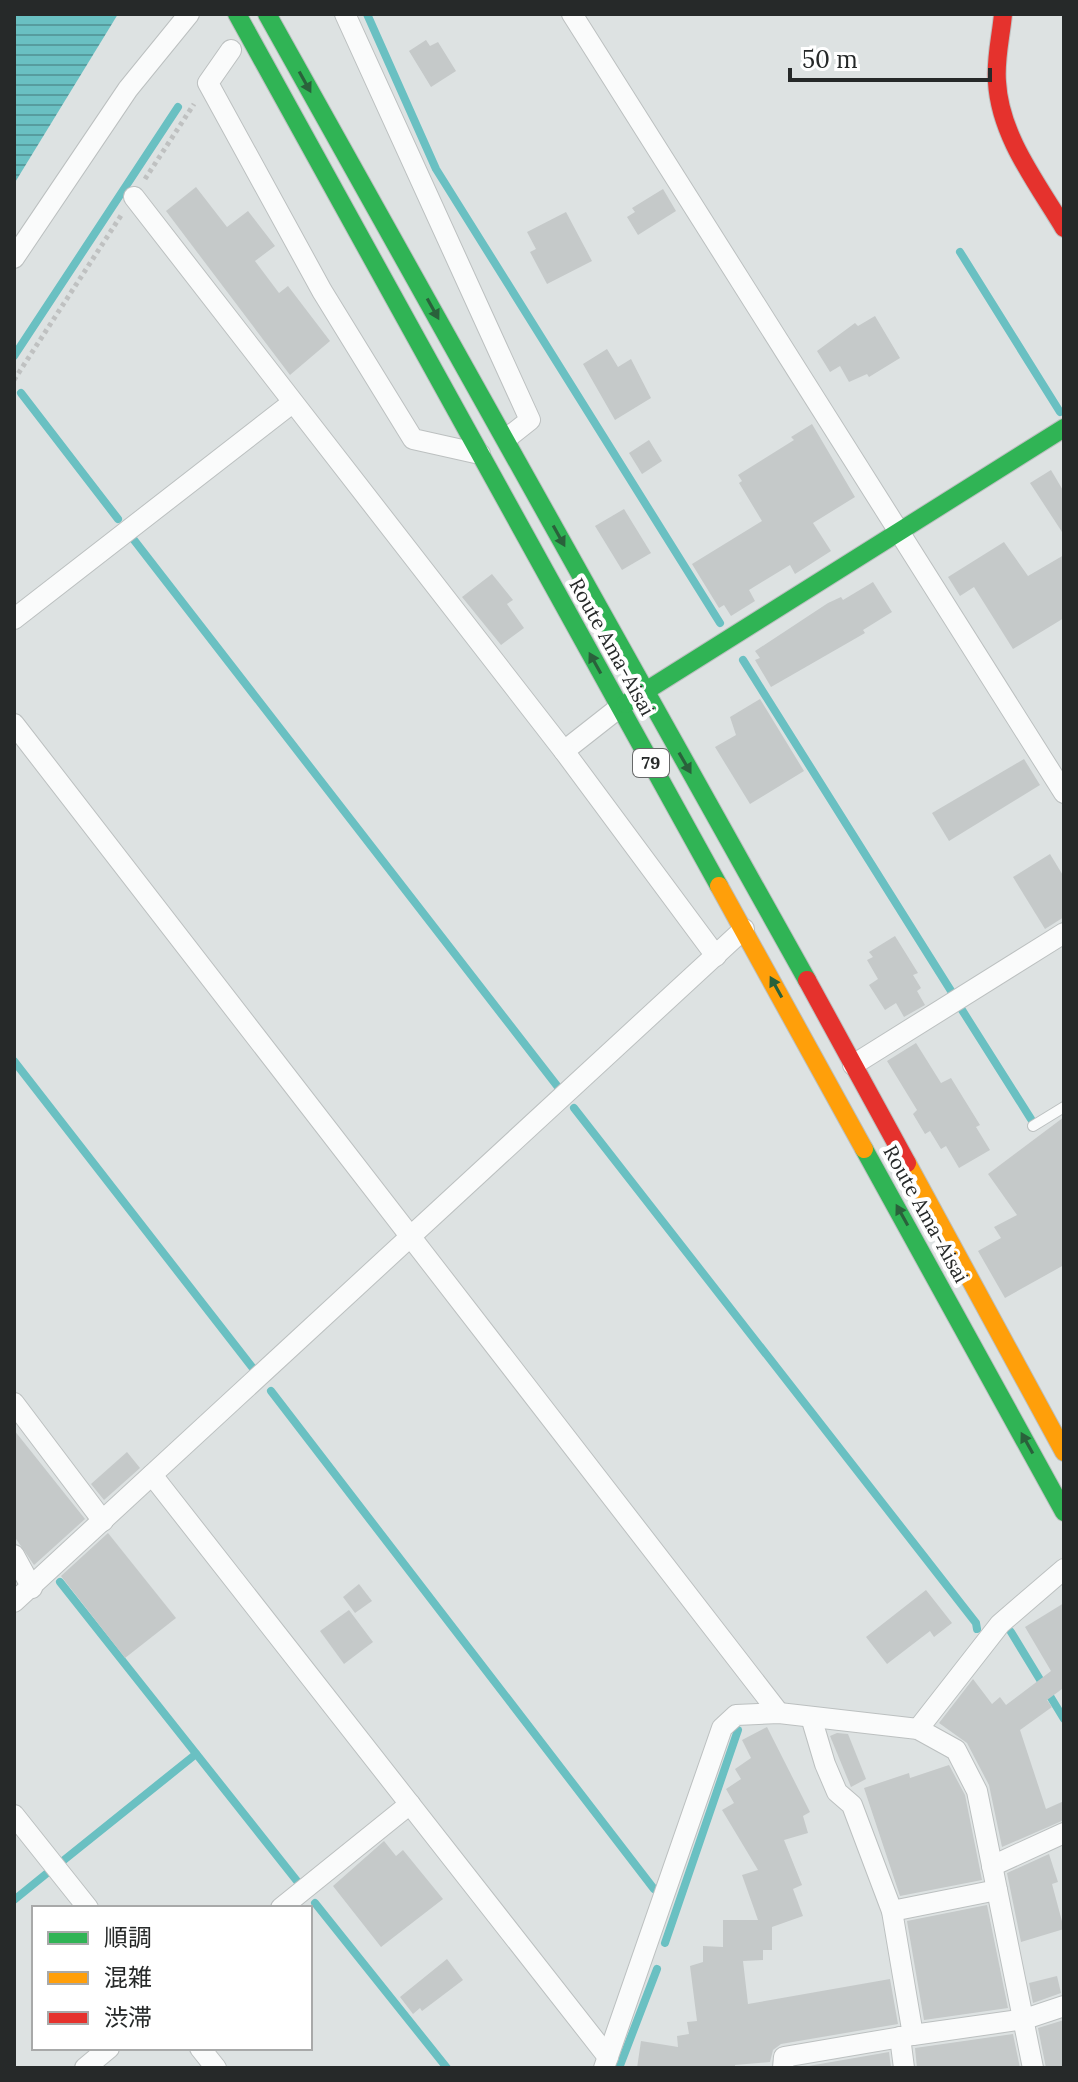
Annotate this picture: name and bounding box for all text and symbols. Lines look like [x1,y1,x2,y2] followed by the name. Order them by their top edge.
[790,32,990,82] scale bar
[802,44,858,75] text: 50 m
[298,71,312,93] one-way arrow
[426,297,440,320] one-way arrow
[553,524,566,547] one-way arrow
[564,574,661,720] street label: Route Ama-Aisai
[588,651,602,674] one-way arrow
[633,749,669,777] road number: 79
[678,752,692,774] one-way arrow
[770,976,783,999] one-way arrow
[878,1141,975,1287] street label: Route Ama-Aisai
[895,1204,909,1226] one-way arrow
[1020,1432,1034,1454] one-way arrow
[32,1906,312,2050] legend
[104,1922,152,1953] text: 順調
[104,1962,152,1993] text: 混雑
[104,2002,152,2033] text: 渋滞

